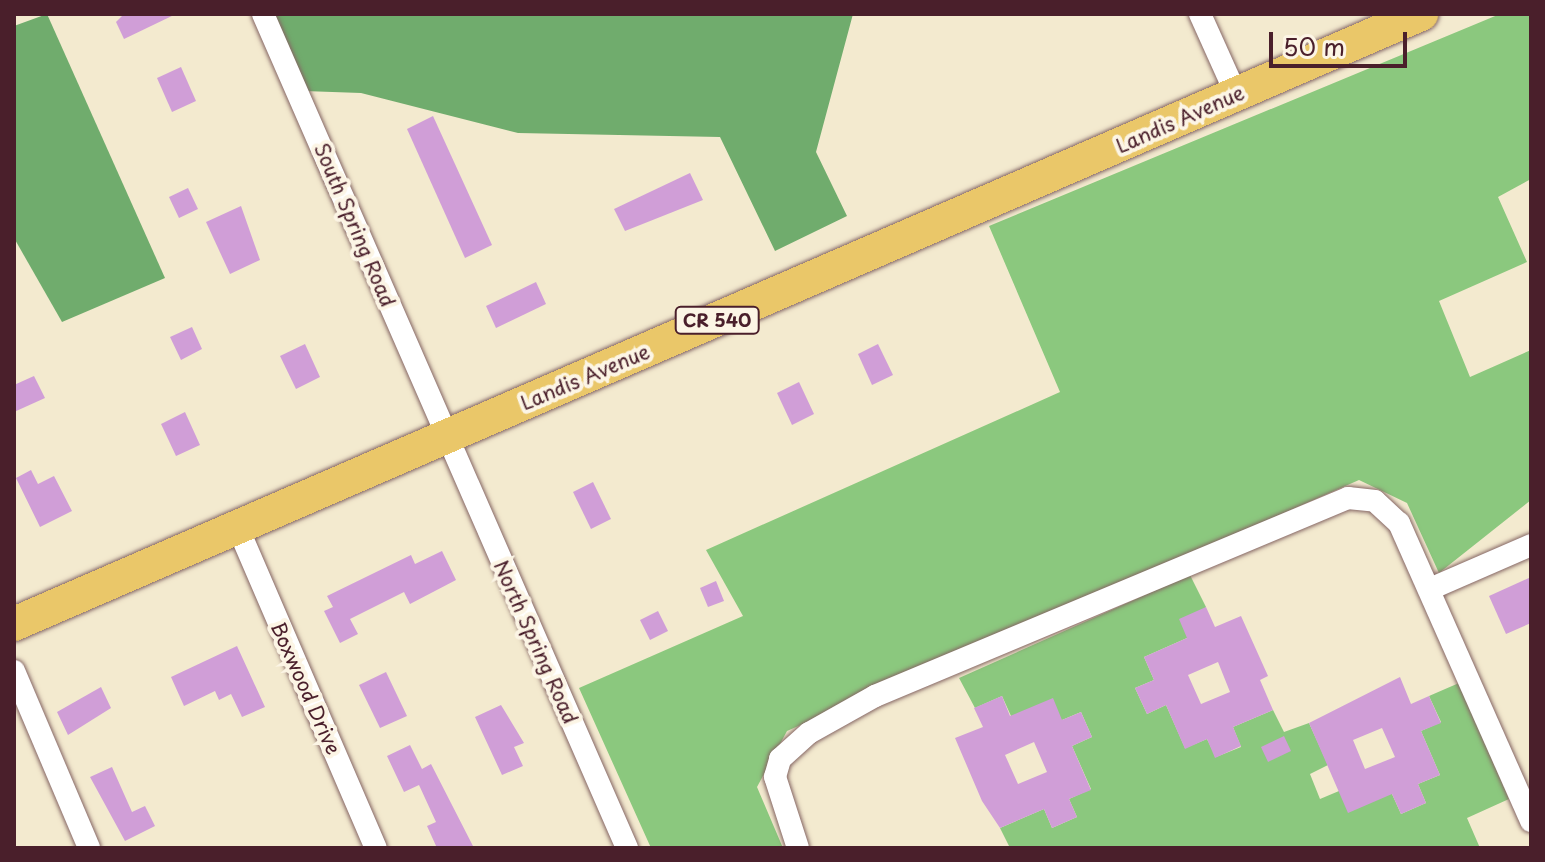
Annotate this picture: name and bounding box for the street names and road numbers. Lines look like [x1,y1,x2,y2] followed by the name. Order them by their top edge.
[1113,80,1247,158] street label: Landis Avenue
[309,138,401,312] street label: South Spring Road
[673,306,761,334] road number: CR 540
[517,339,653,415] street label: Landis Avenue
[489,555,583,729] street label: North Spring Road
[266,618,346,758] street label: Boxwood Drive

